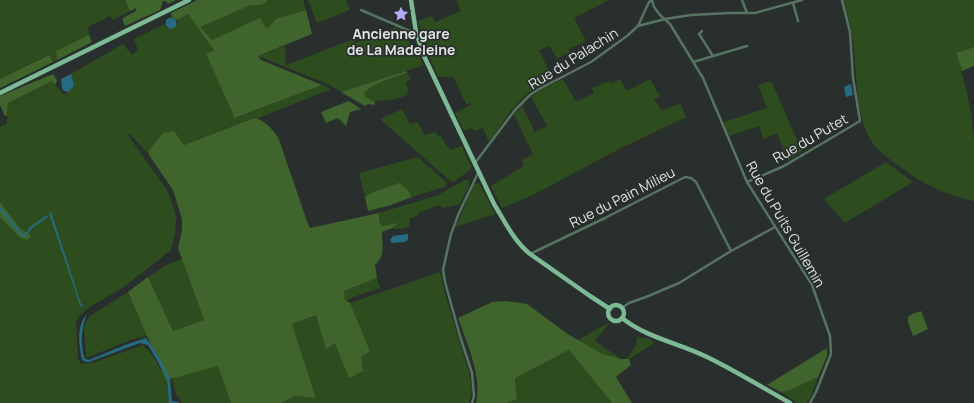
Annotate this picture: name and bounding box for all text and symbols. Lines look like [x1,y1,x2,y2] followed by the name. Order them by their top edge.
[392,5,410,23] place icon: Ancienne gare de La Madeleine
[525,23,621,93] street label: Rue du Palachin
[347,24,455,59] place label: Ancienne gare de La Madeleine
[769,109,851,167] street label: Rue du Putet
[742,157,830,291] street label: Rue du Puits Guillemin
[566,162,678,232] street label: Rue du Pain Milieu

